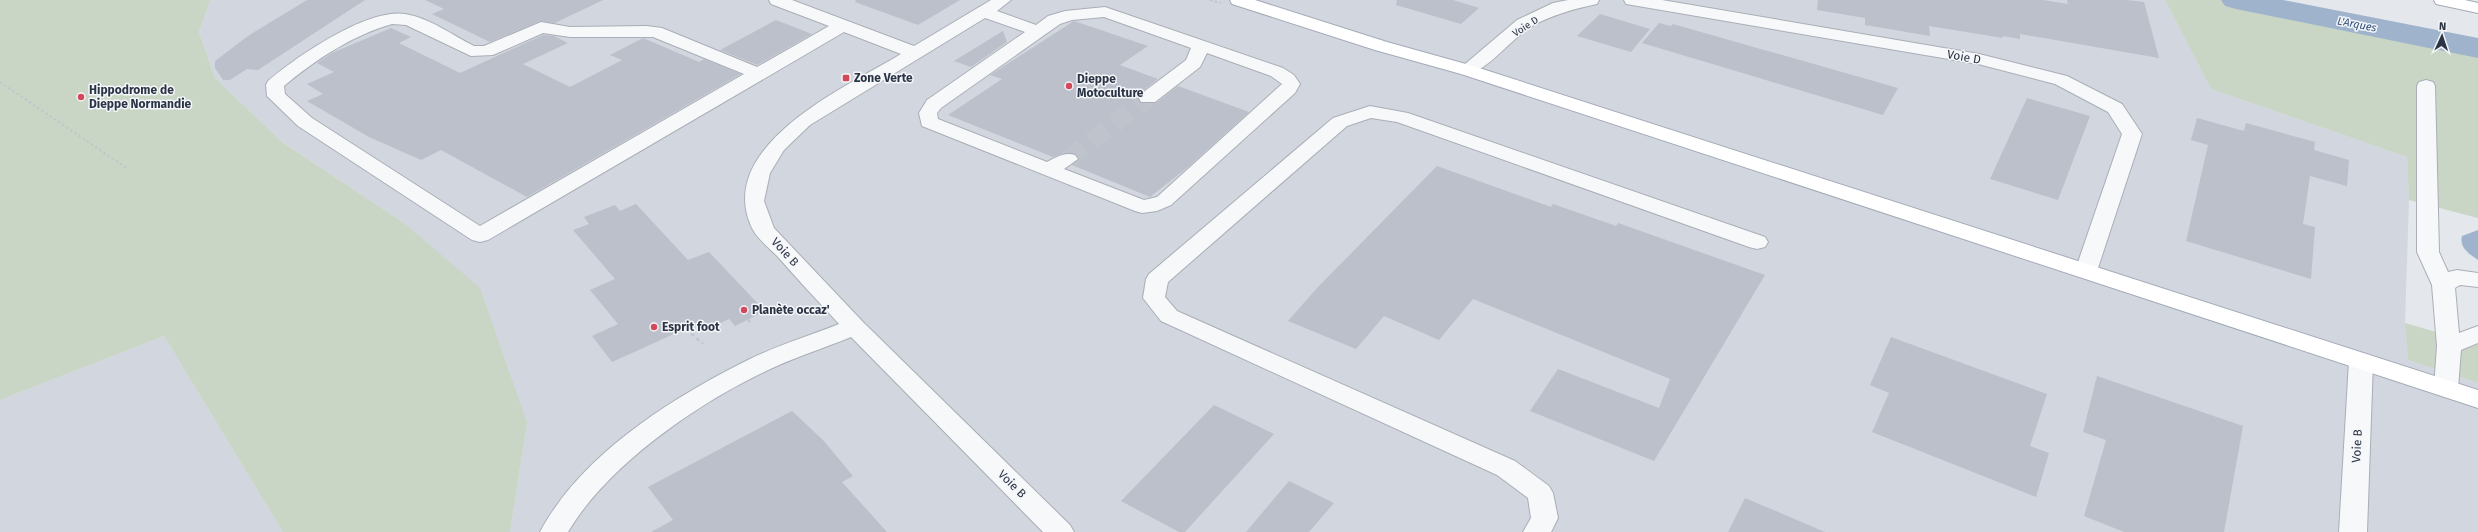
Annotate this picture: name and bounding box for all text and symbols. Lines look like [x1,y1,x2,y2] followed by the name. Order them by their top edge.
[1510,14,1541,40] street label: Voie D
[2336,14,2378,35] water label: L'Arques
[2422,16,2462,56] north arrow
[2439,20,2446,33] text: N
[1946,47,1982,67] street label: Voie D
[854,71,913,85] place label: Zone Verte
[1077,72,1144,100] place label: Dieppe Motoculture
[841,73,851,83] marker: Zone Verte
[1064,81,1074,91] marker: Dieppe Motoculture
[89,83,192,111] place label: Hippodrome de Dieppe Normandie
[76,92,86,102] marker: Hippodrome de Dieppe Normandie
[768,235,802,269] street label: Voie B
[752,303,830,317] place label: Planète occaz'
[739,305,749,315] marker: Planète occaz'
[662,320,720,334] place label: Esprit foot
[649,322,659,332] marker: Esprit foot
[2349,429,2365,463] street label: Voie B
[995,467,1029,501] street label: Voie B

